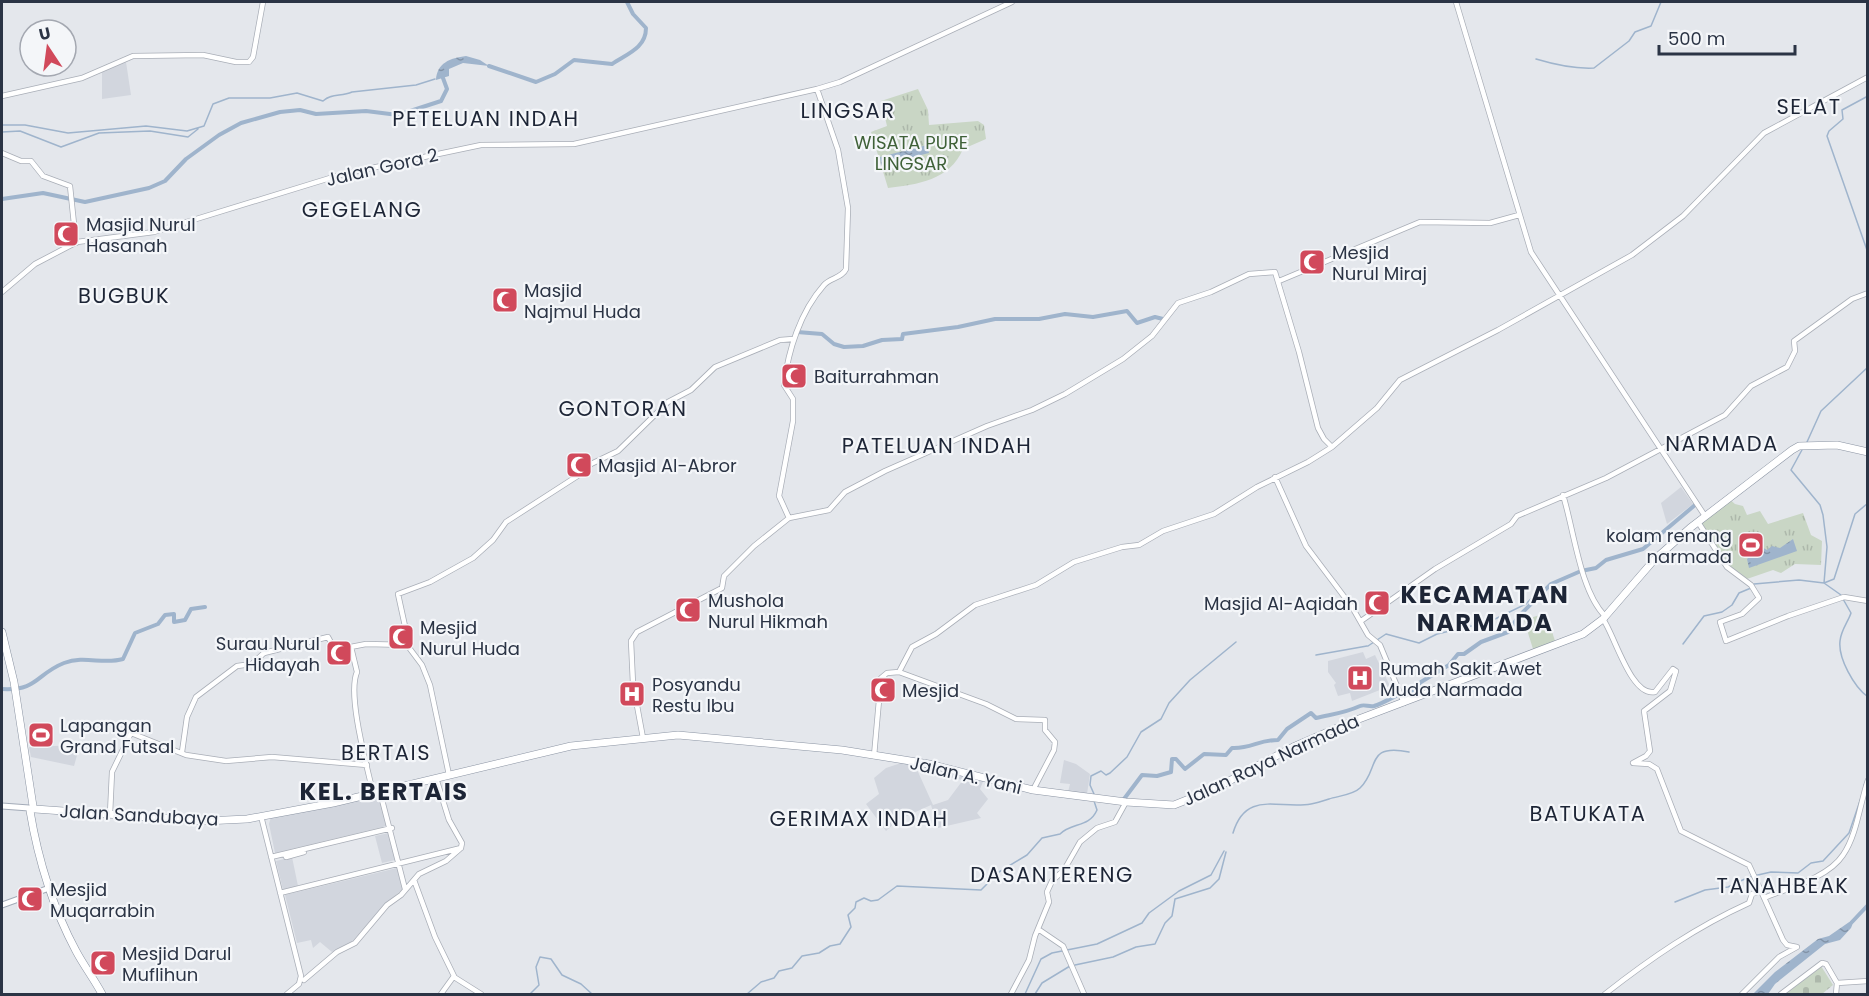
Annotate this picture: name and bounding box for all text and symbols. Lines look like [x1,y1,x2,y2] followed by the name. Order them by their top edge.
[18,18,78,78] north arrow
[1659,18,1796,56] scale bar
[37,21,53,46] text: U
[1668,26,1725,51] text: 500 m
[1776,92,1842,121] district label: SELAT
[800,96,896,125] district label: LINGSAR
[392,104,580,133] district label: PETELUAN INDAH
[854,130,968,176] park label: WISATA PURE LINGSAR
[324,142,440,192] street label: Jalan Gora 2
[302,195,422,224] district label: GEGELANG
[86,212,196,258] place label: Masjid Nurul Hasanah
[51,219,81,249] mosque icon: Masjid Nurul Hasanah
[1332,240,1427,286] place label: Mesjid Nurul Miraj
[1297,247,1327,277] mosque icon: Mesjid Nurul Miraj
[524,278,641,324] place label: Masjid Najmul Huda
[78,281,170,310] district label: BUGBUK
[490,285,520,315] mosque icon: Masjid Najmul Huda
[779,361,809,391] mosque icon: Baiturrahman
[814,364,939,389] place label: Baiturrahman
[558,394,688,423] district label: GONTORAN
[1665,429,1779,458] district label: NARMADA
[842,431,1032,460] district label: PATELUAN INDAH
[564,450,594,480] mosque icon: Masjid Al-Abror
[598,453,737,478] place label: Masjid Al-Abror
[1606,523,1732,569] place label: kolam renang narmada
[1736,530,1766,560] sports icon: kolam renang narmada
[1401,578,1569,639] district label: KECAMATAN NARMADA
[708,588,828,634] place label: Mushola Nurul Hikmah
[1362,588,1392,618] mosque icon: Masjid Al-Aqidah
[1204,591,1358,616] place label: Masjid Al-Aqidah
[673,595,703,625] mosque icon: Mushola Nurul Hikmah
[420,615,520,661] place label: Mesjid Nurul Huda
[386,622,416,652] mosque icon: Mesjid Nurul Huda
[216,631,320,677] place label: Surau Nurul Hidayah
[324,638,354,668] mosque icon: Surau Nurul Hidayah
[1380,656,1542,702] place label: Rumah Sakit Awet Muda Narmada
[1345,663,1375,693] hospital icon: Rumah Sakit Awet Muda Narmada
[652,672,741,718] place label: Posyandu Restu Ibu
[868,675,898,705] mosque icon: Mesjid
[902,678,959,703] place label: Mesjid
[617,679,647,709] hospital icon: Posyandu Restu Ibu
[1179,708,1363,812] street label: Jalan Raya Narmada
[60,713,175,759] place label: Lapangan Grand Futsal
[26,720,56,750] sports icon: Lapangan Grand Futsal
[341,738,431,767] district label: BERTAIS
[908,750,1024,800] street label: Jalan A. Yani
[299,775,469,808] district label: KEL. BERTAIS
[59,798,219,832] street label: Jalan Sandubaya
[1530,799,1646,828] district label: BATUKATA
[770,804,948,833] district label: GERIMAX INDAH
[970,860,1134,889] district label: DASANTERENG
[1717,871,1849,900] district label: TANAHBEAK
[50,877,155,923] place label: Mesjid Muqarrabin
[15,884,45,914] mosque icon: Mesjid Muqarrabin
[122,941,231,987] place label: Mesjid Darul Muflihun
[88,948,118,978] mosque icon: Mesjid Darul Muflihun

